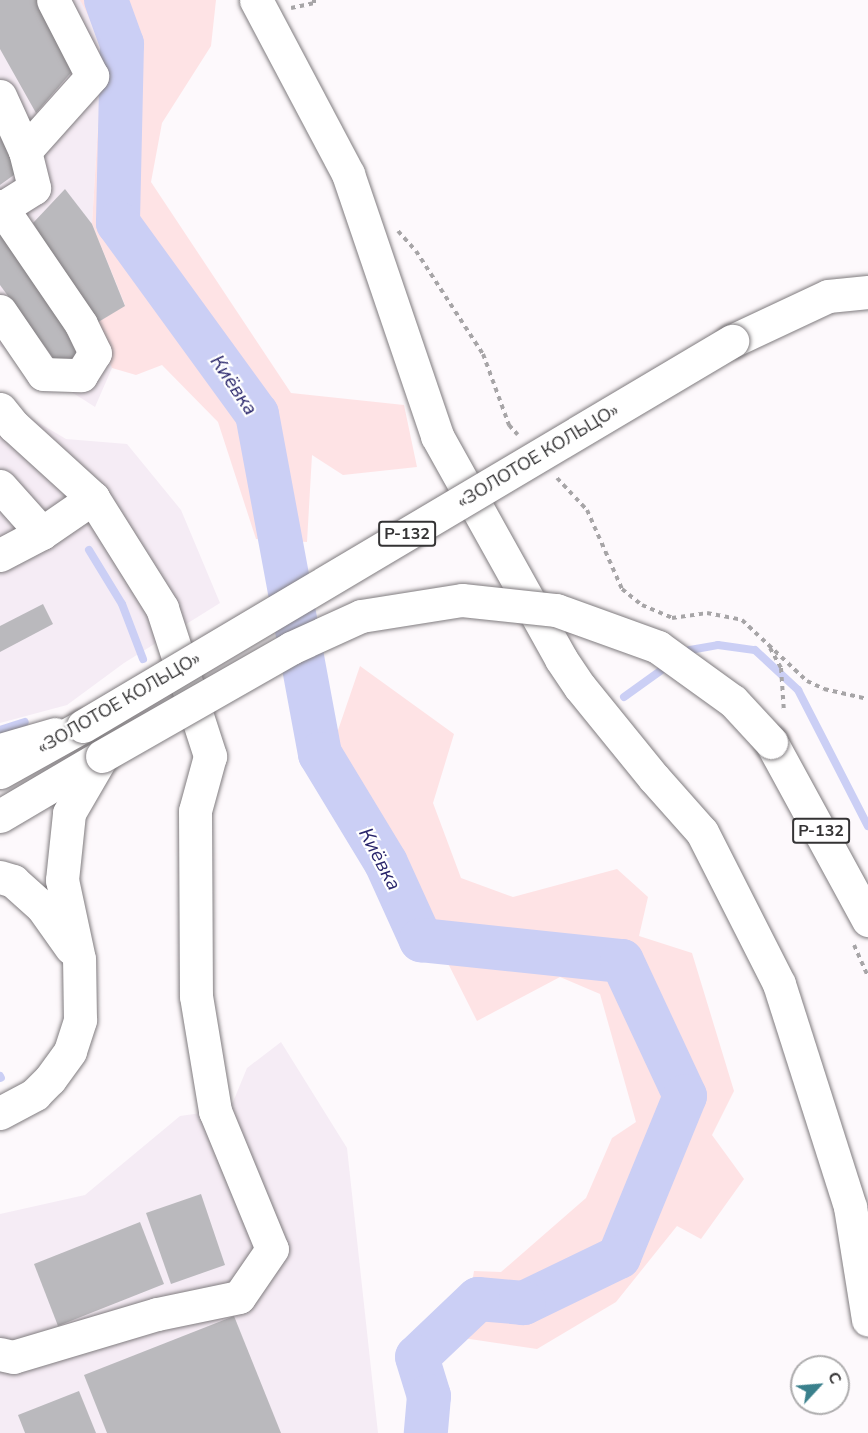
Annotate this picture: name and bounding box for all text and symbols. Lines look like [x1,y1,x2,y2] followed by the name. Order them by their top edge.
[205,350,263,420] water label: Киёвка
[453,399,623,513] street label: «ЗОЛОТОЕ КОЛЬЦО»
[377,521,437,547] road number: Р-132
[33,647,205,759] street label: «ЗОЛОТОЕ КОЛЬЦО»
[791,818,851,844] road number: Р-132
[354,824,406,894] water label: Киёвка
[790,1355,850,1415] north arrow
[822,1368,847,1388] text: С

